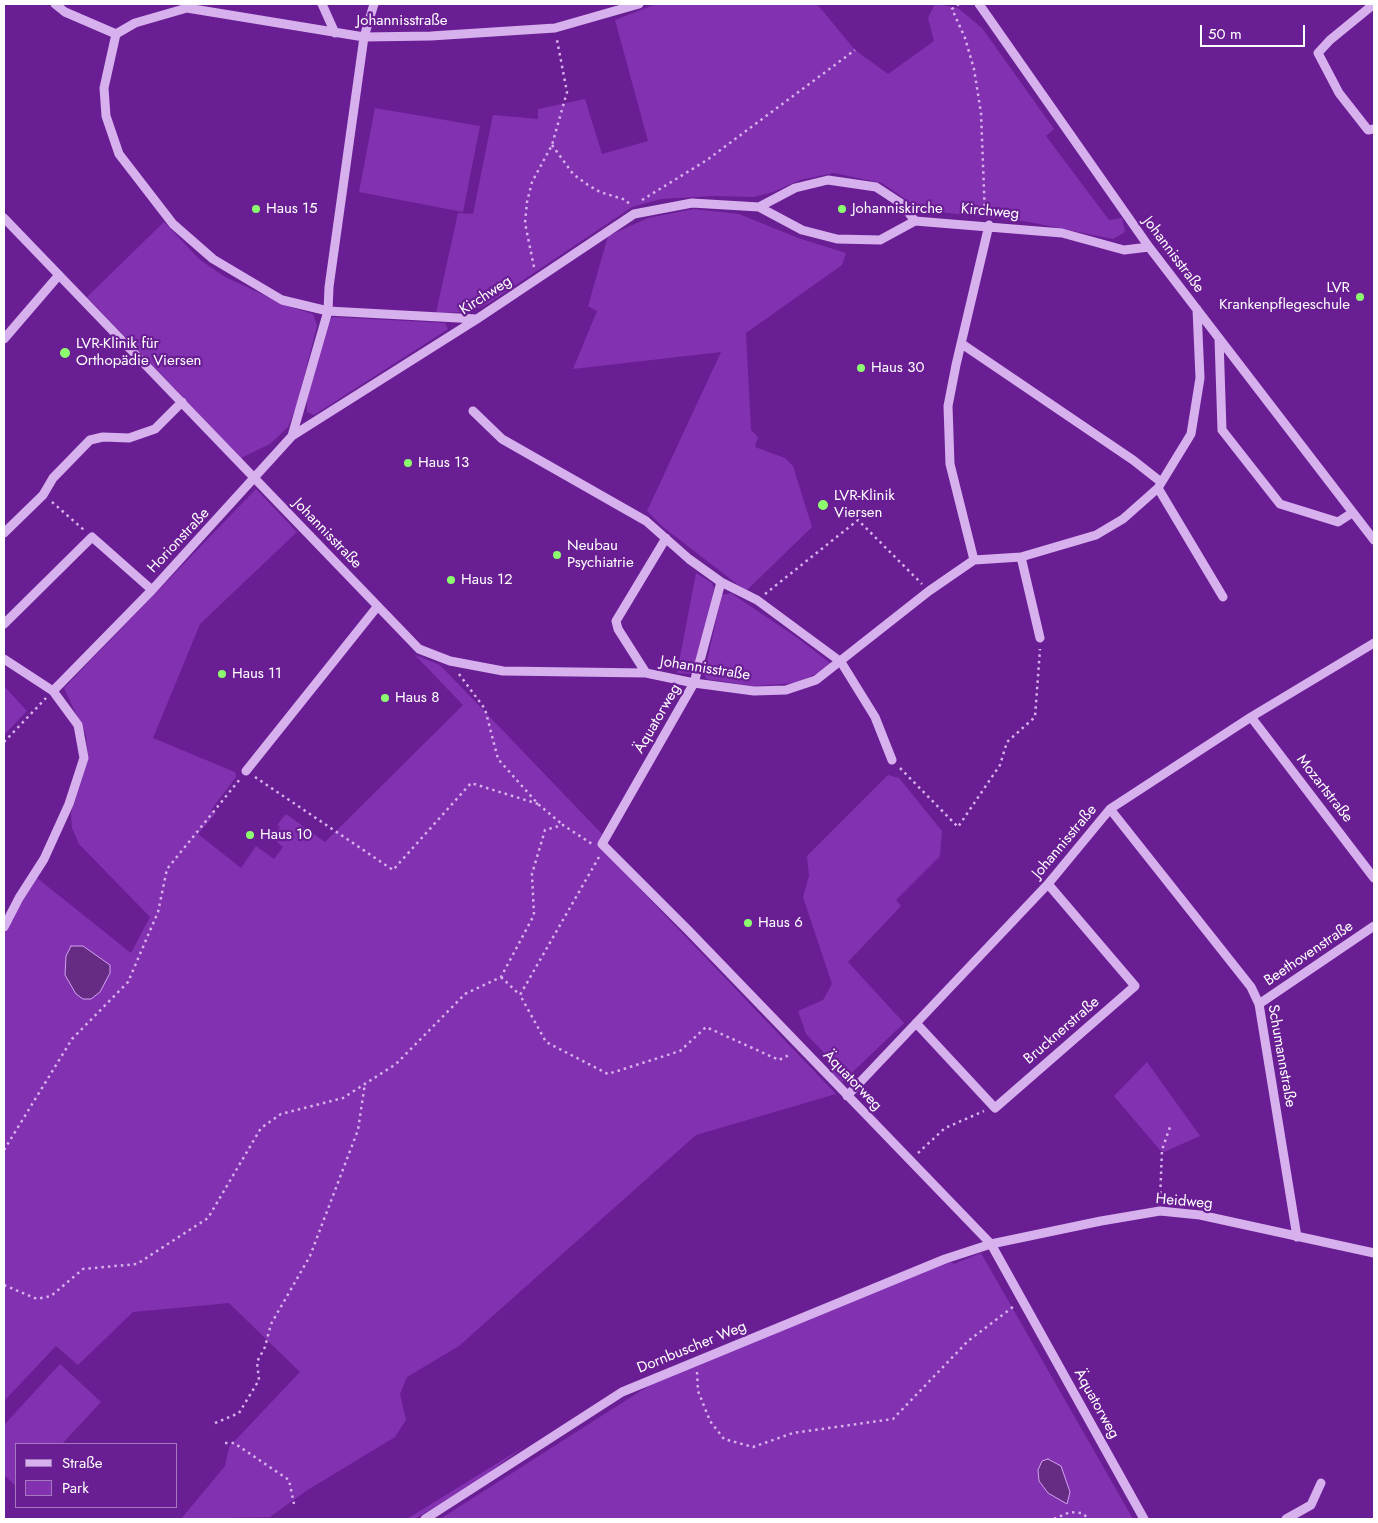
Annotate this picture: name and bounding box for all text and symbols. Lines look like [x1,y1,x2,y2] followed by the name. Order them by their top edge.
[357,12,447,30] street label: Johannisstraße
[1203,15,1308,47] scale bar
[1208,23,1242,45] text: 50 m
[266,200,318,218] place label: Haus 15
[852,200,943,218] place label: Johanniskirche
[960,200,1020,224] street label: Kirchweg
[250,203,262,215] marker: Haus 15
[836,203,848,215] marker: Johanniskirche
[1138,213,1208,297] street label: Johannisstraße
[457,273,515,319] street label: Kirchweg
[1219,279,1350,314] place label: LVR Krankenpflegeschule
[1354,291,1366,303] marker: LVR Krankenpflegeschule
[76,335,201,370] place label: LVR-Klinik für Orthopädie Viersen
[58,346,72,360] marker: LVR-Klinik für Orthopädie Viersen
[871,359,925,377] place label: Haus 30
[855,362,867,374] marker: Haus 30
[418,454,469,472] place label: Haus 13
[402,457,414,469] marker: Haus 13
[834,487,895,522] place label: LVR-Klinik Viersen
[289,495,365,573] street label: Johannisstraße
[816,498,830,512] marker: LVR-Klinik Viersen
[144,505,214,577] street label: Horionstraße
[567,537,634,572] place label: Neubau Psychiatrie
[551,549,563,561] marker: Neubau Psychiatrie
[461,571,513,589] place label: Haus 12
[445,574,457,586] marker: Haus 12
[659,653,751,685] street label: Johannisstraße
[232,665,282,683] place label: Haus 11
[216,668,228,680] marker: Haus 11
[631,681,685,757] street label: Äquatorweg
[395,689,440,707] place label: Haus 8
[379,692,391,704] marker: Haus 8
[1292,751,1356,827] street label: Mozartstraße
[1029,801,1101,883] street label: Johannisstraße
[260,826,312,844] place label: Haus 10
[244,829,256,841] marker: Haus 10
[758,914,803,932] place label: Haus 6
[742,917,754,929] marker: Haus 6
[1261,918,1357,990] street label: Beethovenstraße
[1021,993,1103,1069] street label: Brucknerstraße
[1263,1003,1299,1109] street label: Schumannstraße
[819,1047,885,1115] street label: Äquatorweg
[1155,1191,1213,1213] street label: Heidweg
[635,1318,749,1378] street label: Dornbuscher Weg
[1069,1366,1123,1442] street label: Äquatorweg
[15,1443,178,1508] legend
[62,1452,102,1474] text: Straße
[62,1477,89,1499] text: Park

